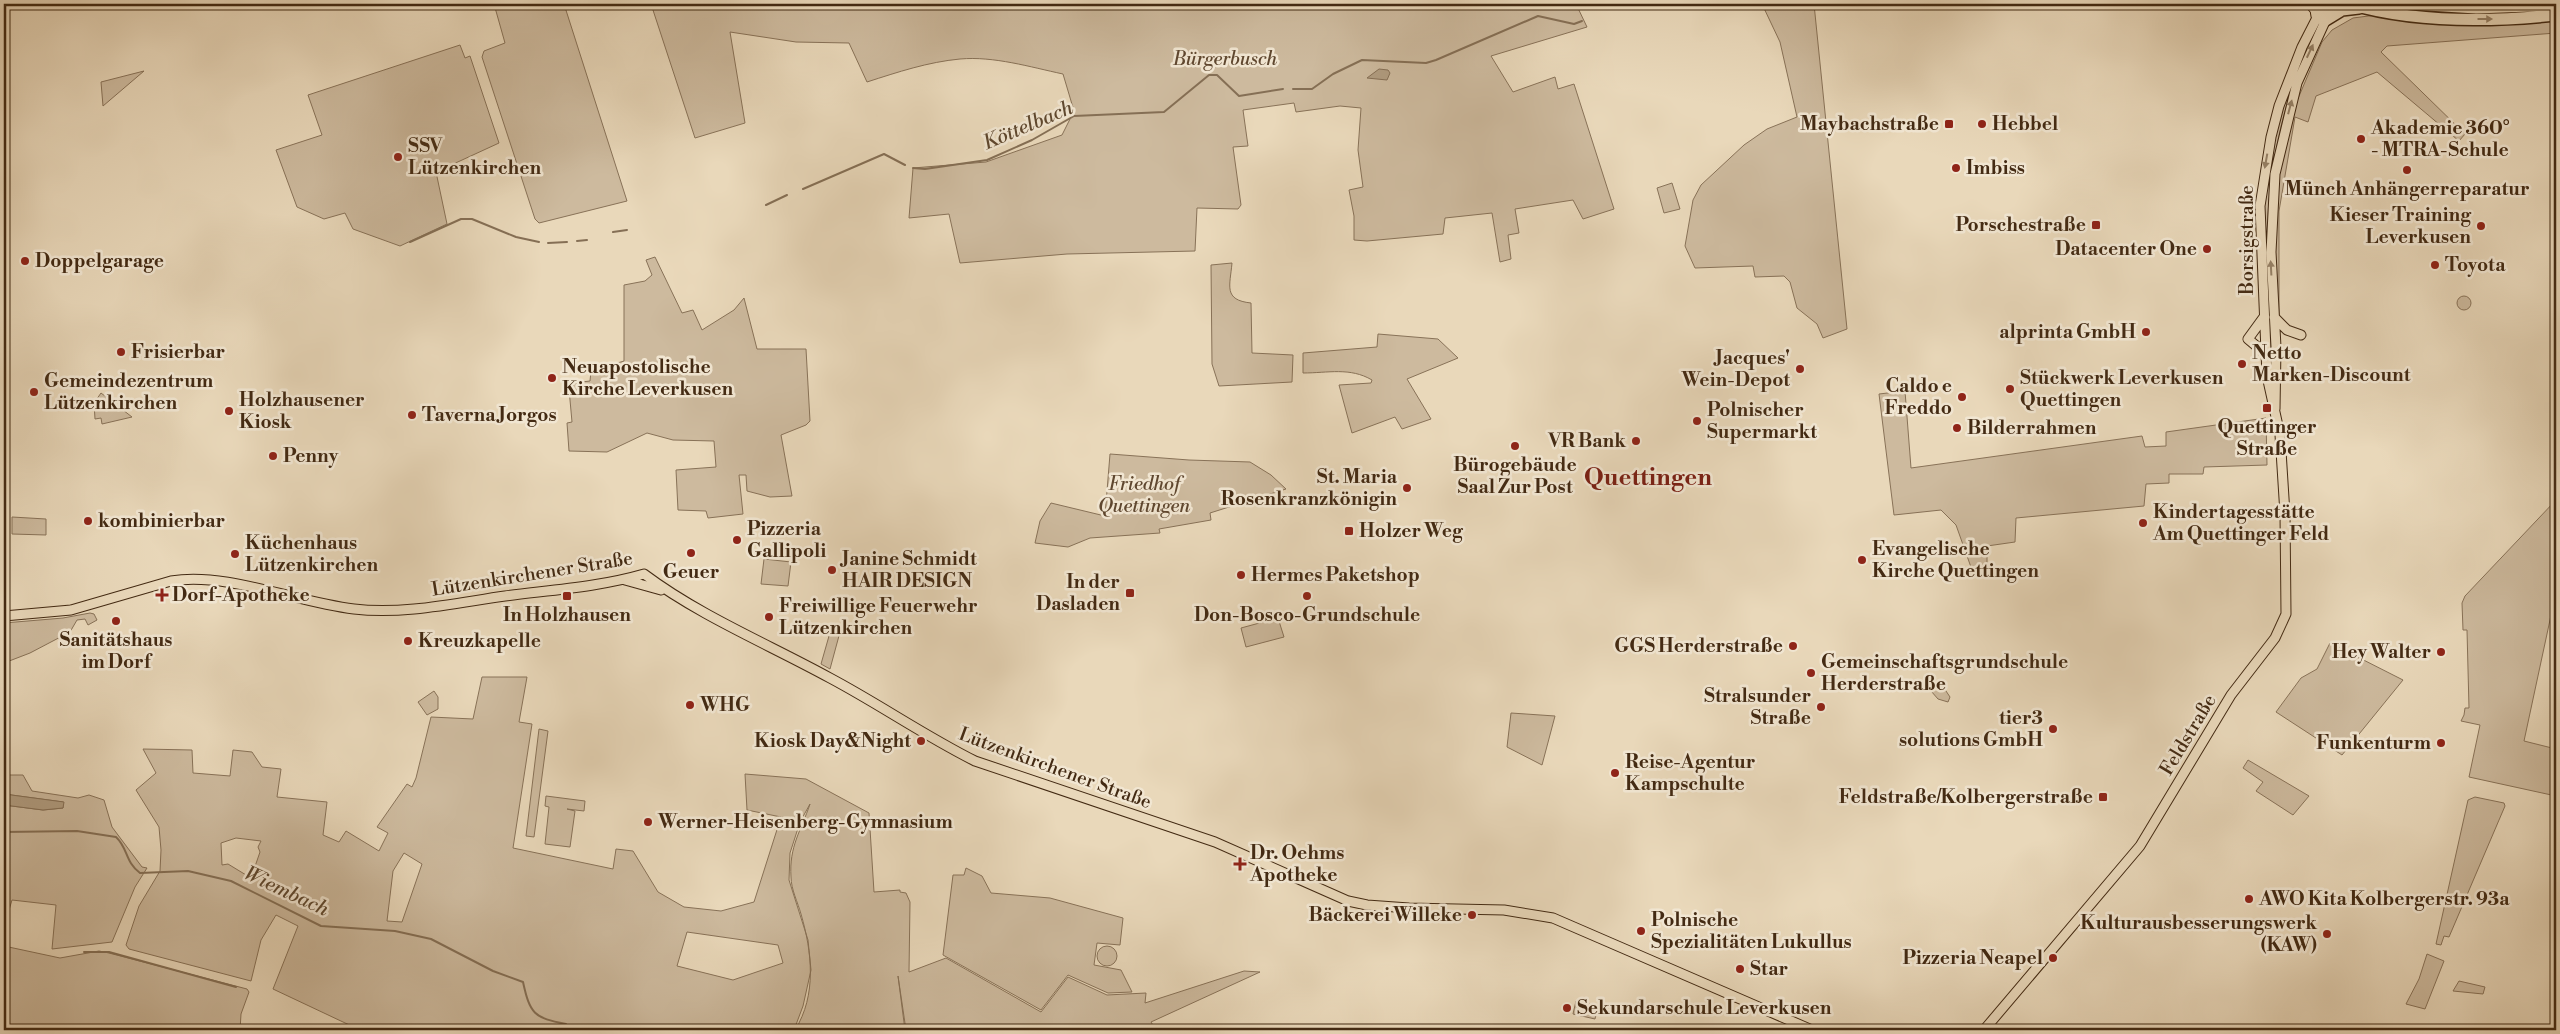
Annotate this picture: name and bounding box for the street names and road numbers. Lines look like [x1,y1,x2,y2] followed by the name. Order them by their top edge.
[2235,185,2259,296] street label: Borsigstraße
[430,546,634,602] street label: Lützenkirchener Straße
[2154,690,2222,780] street label: Feldstraße
[955,722,1155,814] street label: Lützenkirchener Straße

